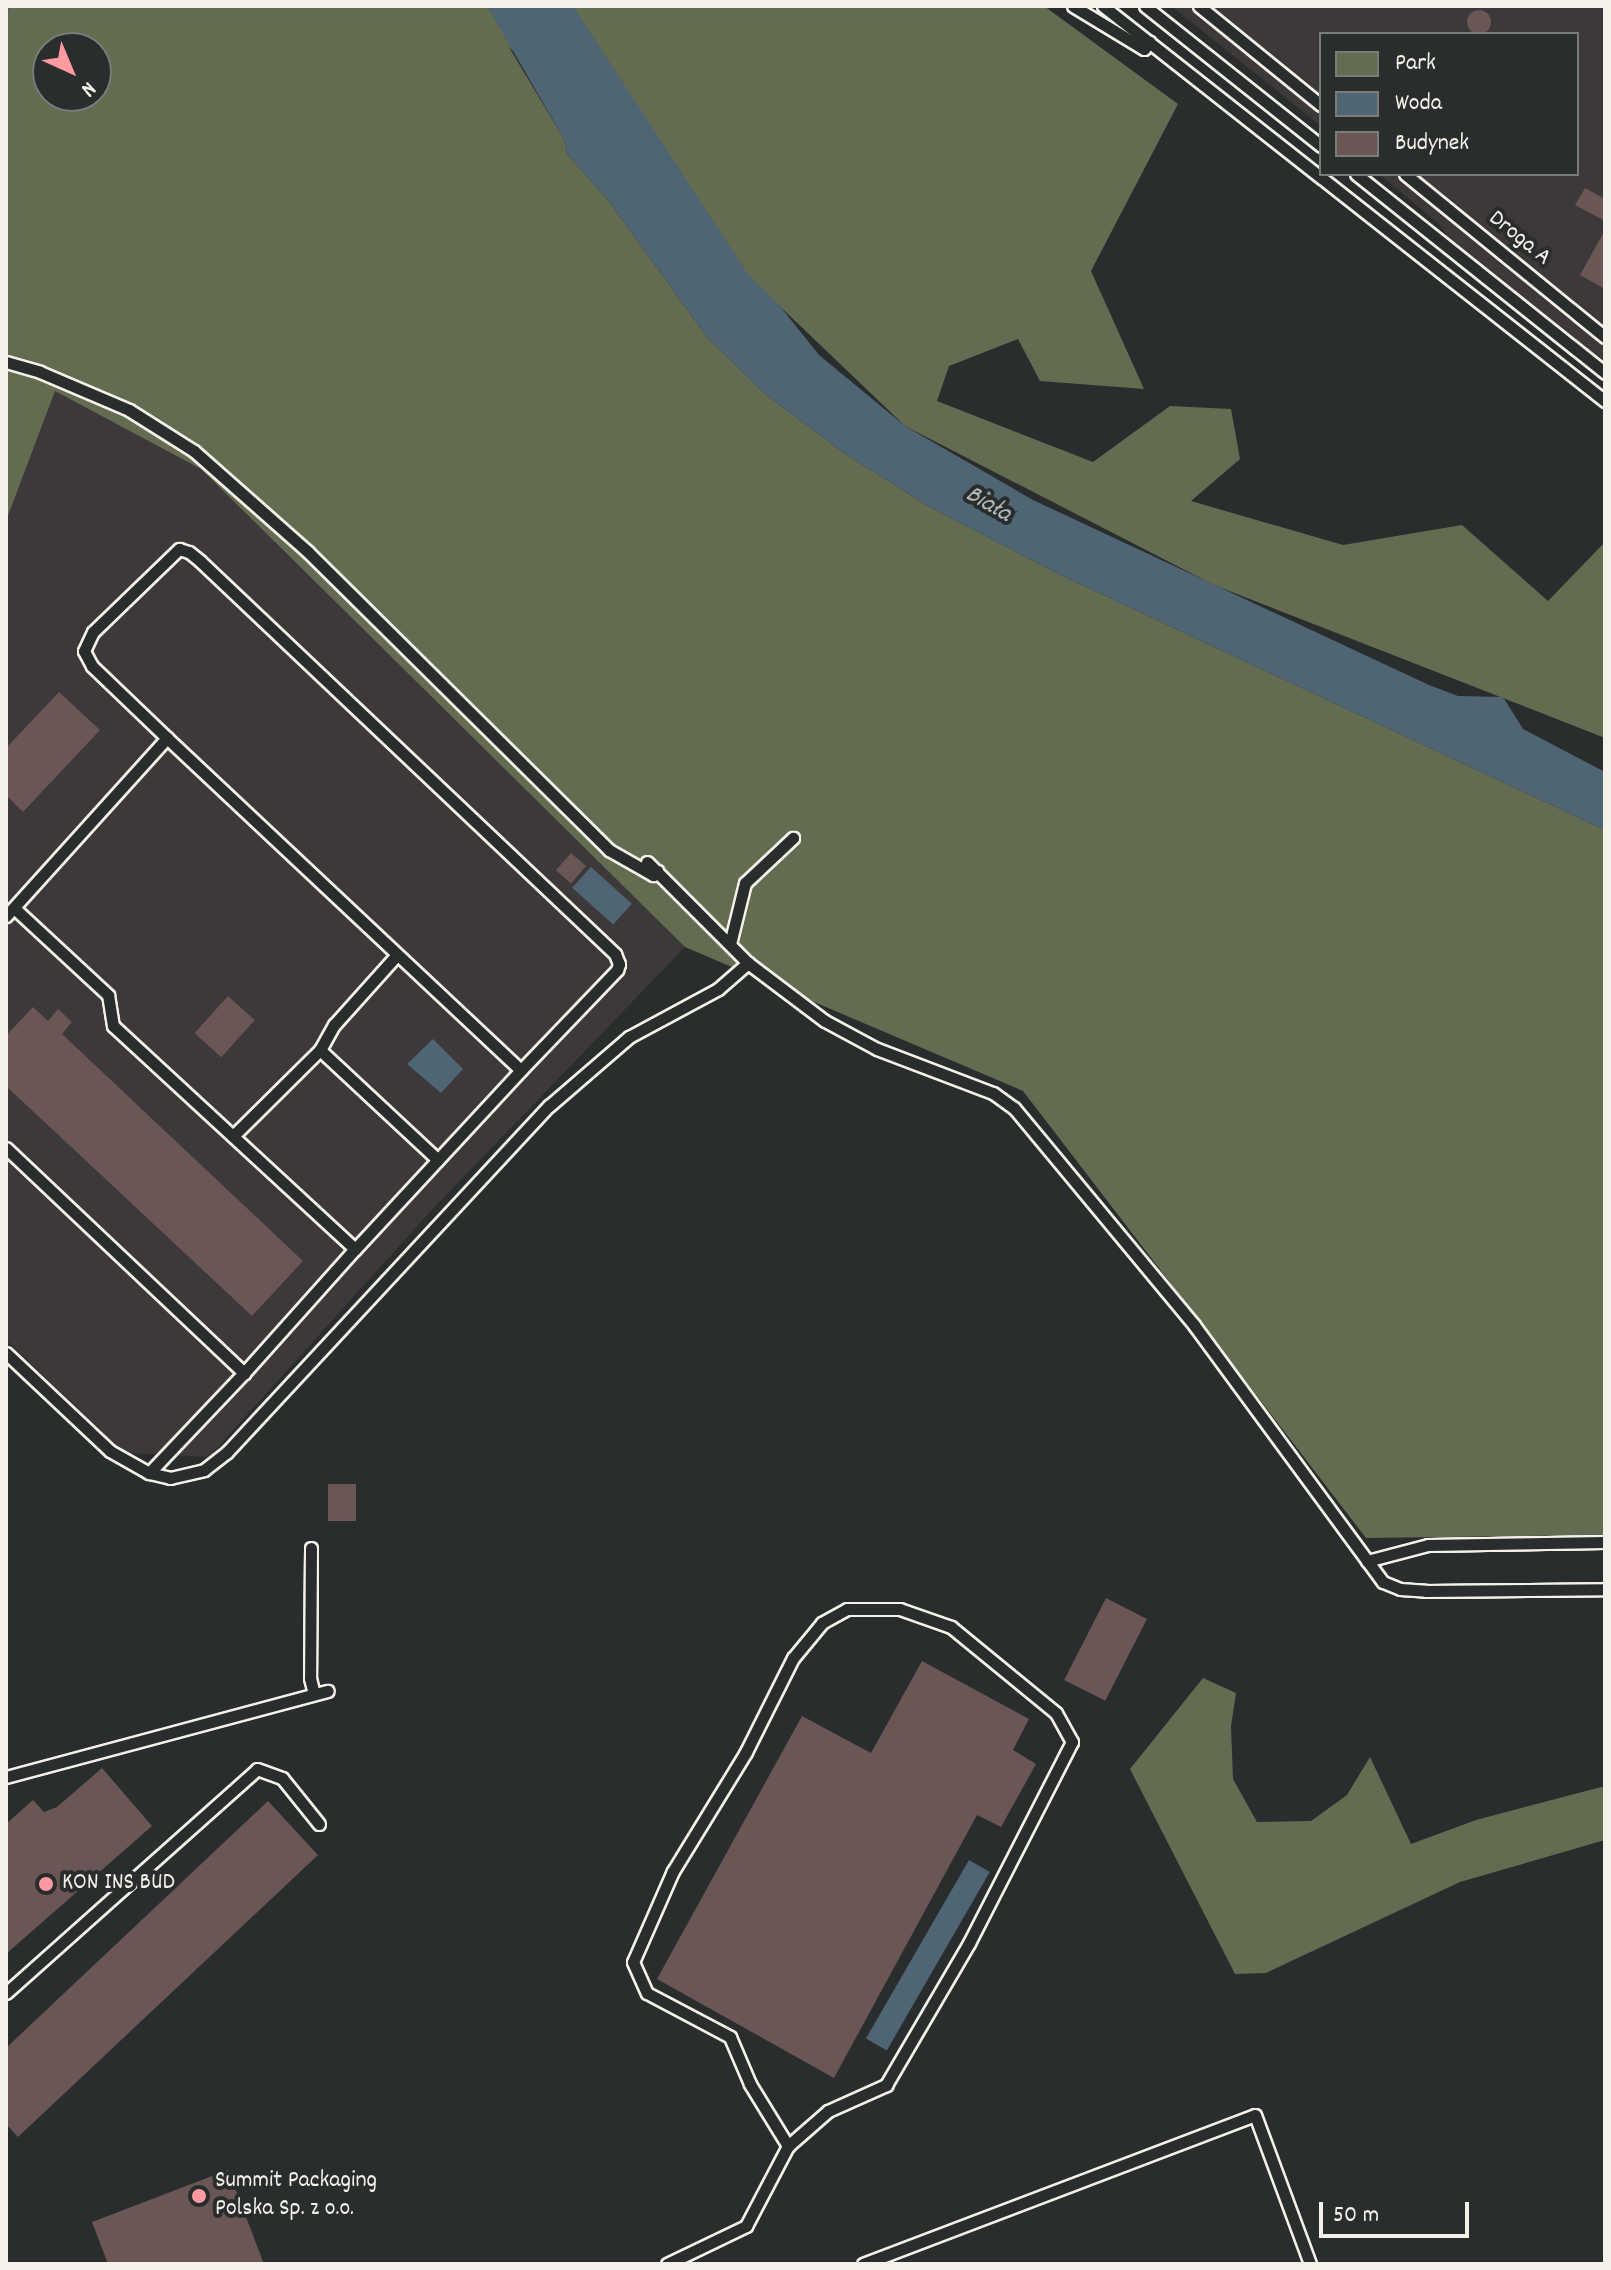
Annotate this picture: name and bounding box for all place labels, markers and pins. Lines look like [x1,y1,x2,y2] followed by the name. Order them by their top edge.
[62,1870,175,1898] place label: KON INS BUD
[37,1875,55,1893] marker: KON INS BUD
[215,2168,377,2224] place label: Summit Packaging Polska Sp. z o.o.
[190,2187,208,2205] marker: Summit Packaging Polska Sp. z o.o.

